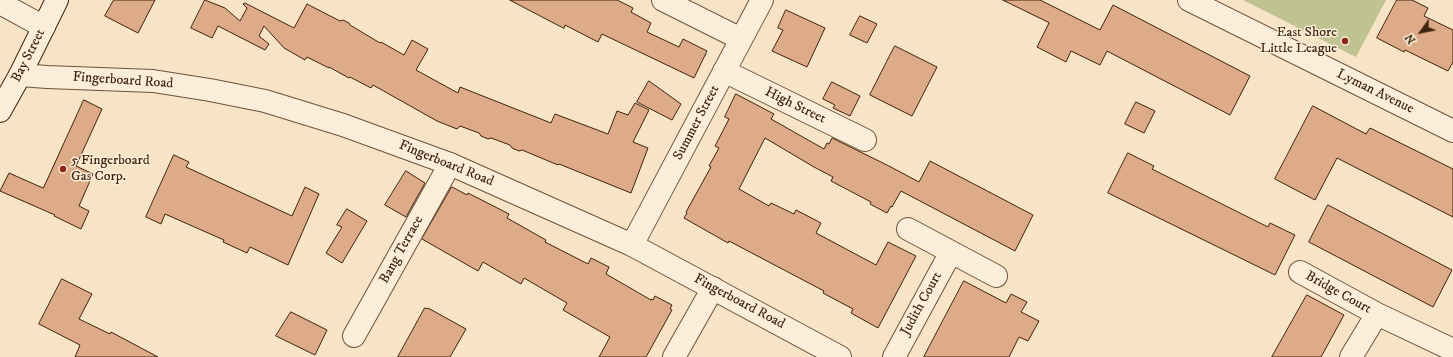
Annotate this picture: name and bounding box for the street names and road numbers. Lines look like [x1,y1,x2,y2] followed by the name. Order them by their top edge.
[8,27,50,85] street label: Bay Street
[1334,66,1416,118] street label: Lyman Avenue
[72,69,174,93] street label: Fingerboard Road
[670,83,724,163] street label: Summer Street
[762,84,828,128] street label: High Street
[396,137,496,191] street label: Fingerboard Road
[376,213,428,287] street label: Bang Terrace
[1302,268,1374,318] street label: Bridge Court
[898,269,946,339] street label: Judith Court
[691,271,787,333] street label: Fingerboard Road

